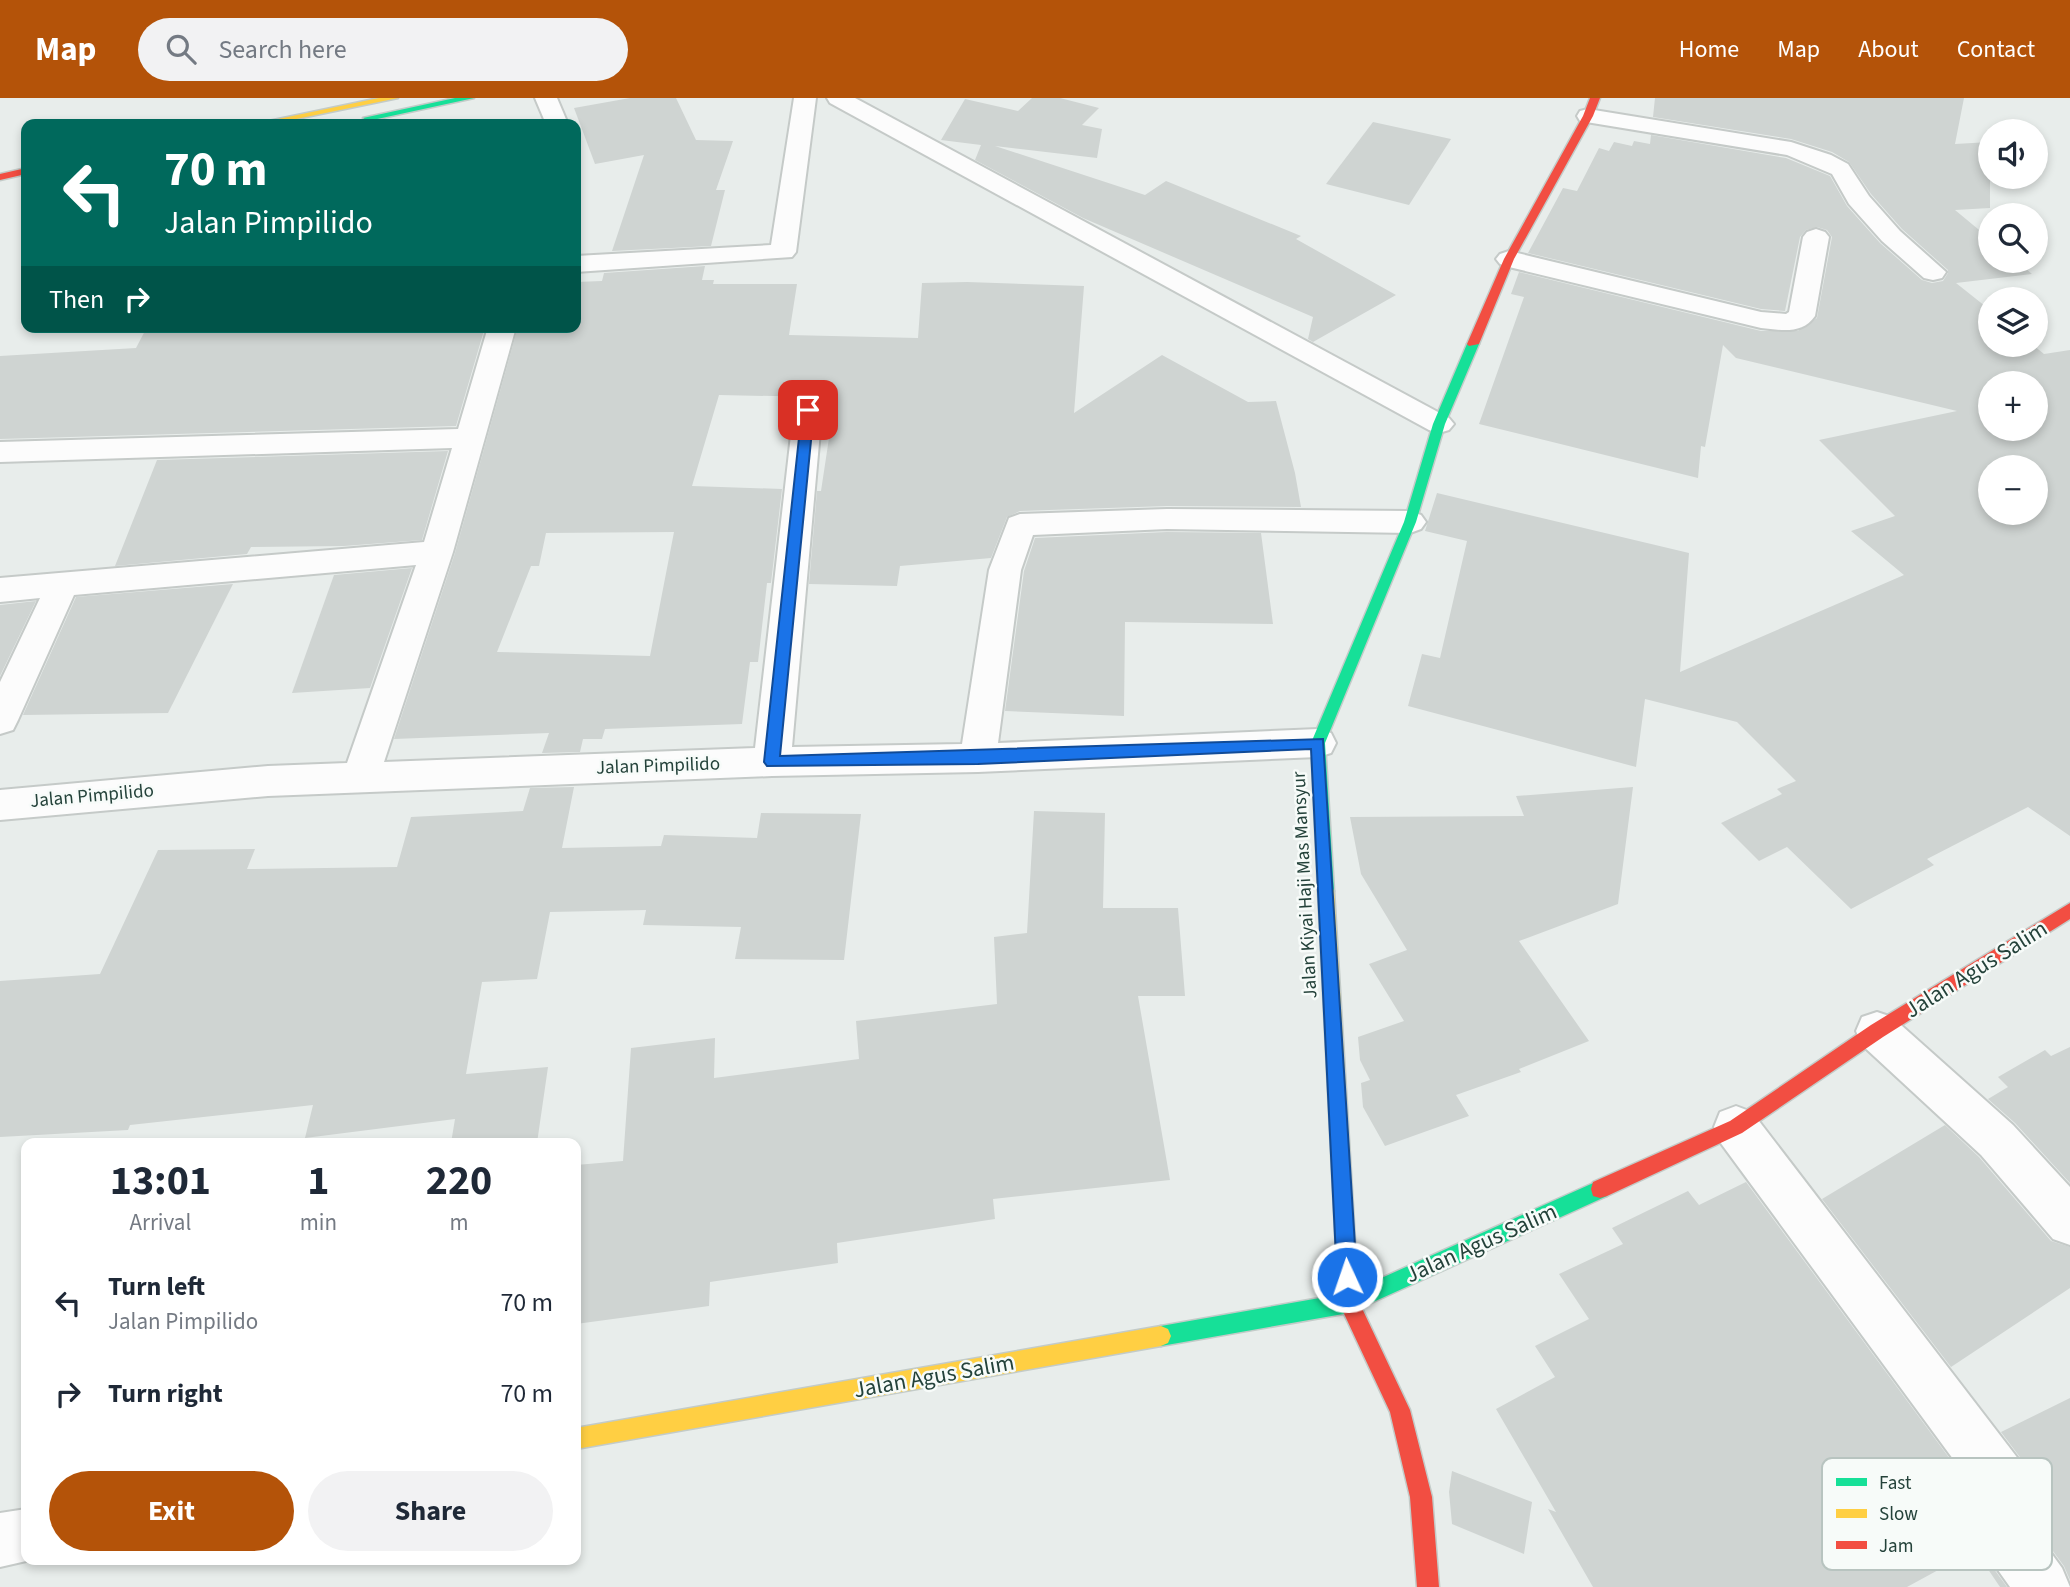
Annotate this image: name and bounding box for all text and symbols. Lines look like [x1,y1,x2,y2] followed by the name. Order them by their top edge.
[138,18,628,81] search box
[35,26,96,73] text: Map
[162,30,200,68] icon: search
[218,31,347,68] text: Search here
[1679,32,1739,67] text: Home
[1777,32,1820,67] text: Map
[1858,32,1919,67] text: About
[1957,32,2035,67] text: Contact
[1978,119,2048,525] map controls
[1978,119,2048,189] button: sound
[164,135,268,205] text: 70 m
[49,147,140,238] icon: left
[164,200,373,246] text: Jalan Pimpilido
[1978,203,2048,273] button: search
[118,280,156,318] icon: right
[49,281,104,318] text: Then
[1978,287,2048,357] button: layers
[1978,371,2048,441] button: +
[778,380,838,440] pin
[789,391,827,429] icon: arrive
[1978,455,2048,525] button: −
[596,750,720,782] street label: Jalan Pimpilido
[1286,770,1324,999] street label: Jalan Kiyai Haji Mas Mansyur
[29,777,155,815] street label: Jalan Pimpilido
[1898,912,2054,1026] street label: Jalan Agus Salim
[110,1151,211,1211] text: 13:01
[307,1151,329,1211] text: 1
[426,1151,492,1211] text: 220
[1400,1195,1562,1291] street label: Jalan Agus Salim
[129,1206,191,1239] text: Arrival
[300,1206,337,1239] text: min
[449,1206,469,1239] text: m
[1310,1240,1384,1314] position arrow
[108,1268,205,1305] text: Turn left
[49,1284,87,1322] icon: left
[500,1284,553,1321] text: 70 m
[108,1305,258,1338] text: Jalan Pimpilido
[851,1346,1017,1406] street label: Jalan Agus Salim
[49,1375,87,1413] icon: right
[108,1375,223,1412] text: Turn right
[500,1375,553,1412] text: 70 m
[1822,1458,2052,1570] legend
[1879,1470,1912,1497] text: Fast
[49,1471,294,1551] button: Exit
[308,1471,553,1551] button: Share
[1879,1501,1918,1528] text: Slow
[1879,1533,1913,1560] text: Jam

